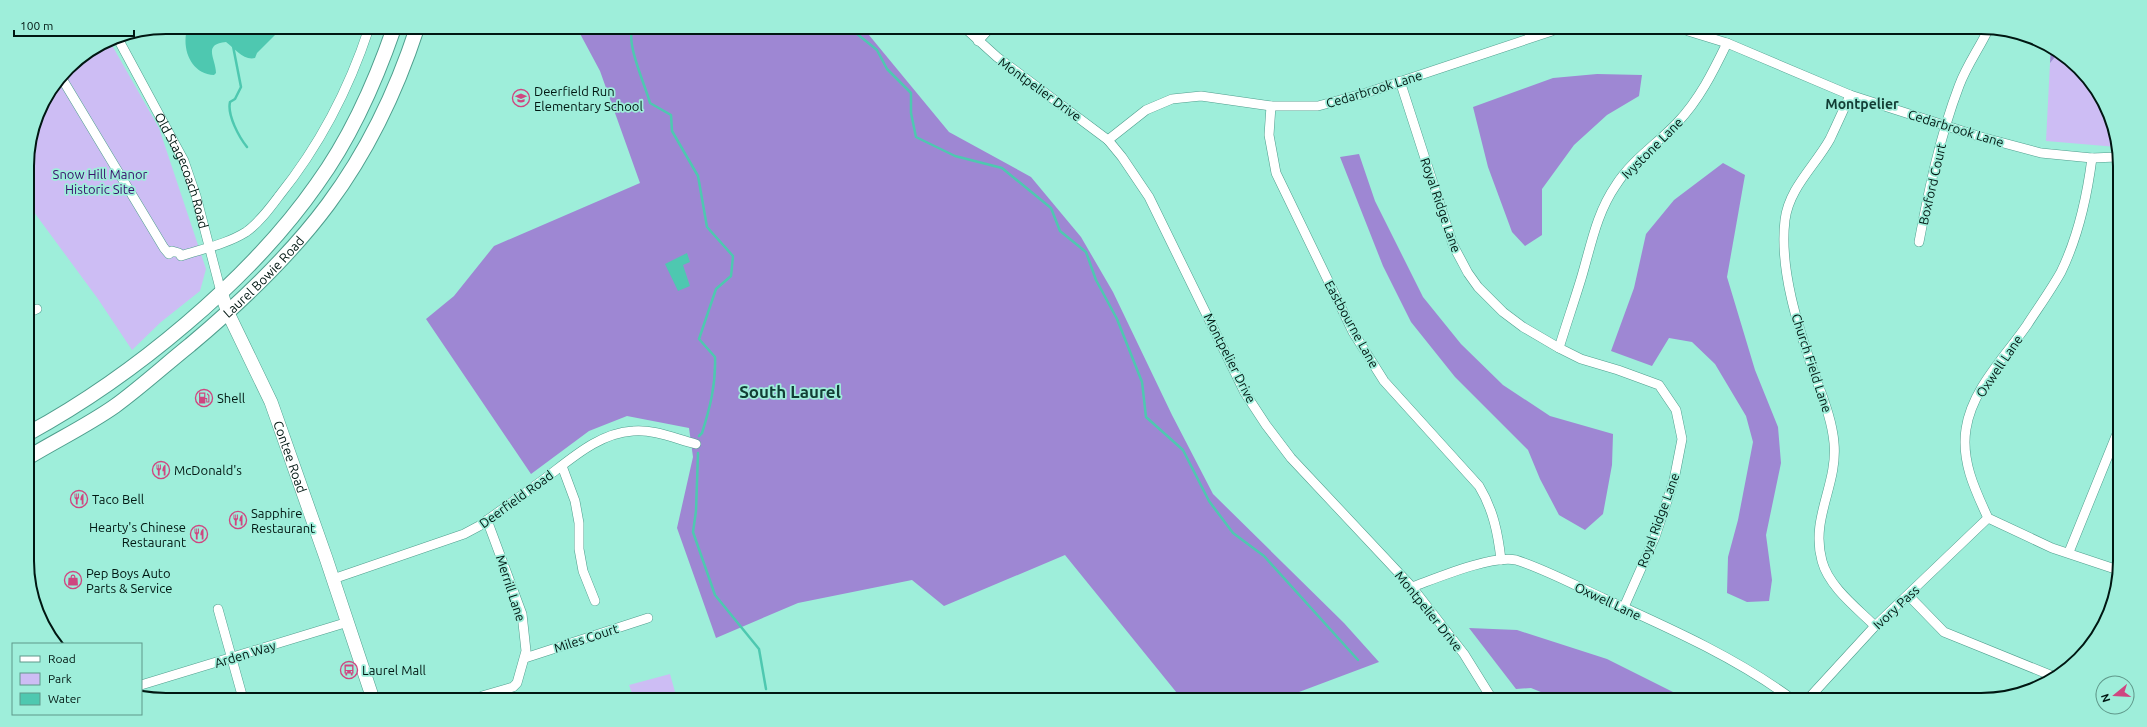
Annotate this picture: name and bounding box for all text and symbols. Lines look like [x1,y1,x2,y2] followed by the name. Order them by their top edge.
[14,12,134,38] scale bar
[20,19,53,32] text: 100 m
[996,54,1084,124] street label: Montpelier Drive
[1324,68,1424,110] street label: Cedarbrook Lane
[534,84,643,113] place label: Deerfield Run Elementary School
[511,88,531,108] school or university icon: Deerfield Run Elementary School
[1825,96,1899,112] district label: Montpelier
[1906,107,2006,149] street label: Cedarbrook Lane
[152,110,211,230] street label: Old Stagecoach Road
[1619,115,1685,181] street label: Ivystone Lane
[1916,142,1948,226] street label: Boxford Court
[1418,156,1464,254] street label: Royal Ridge Lane
[53,167,147,196] park label: Snow Hill Manor Historic Site
[220,233,307,320] street label: Laurel Bowie Road
[1322,278,1382,370] street label: Eastbourne Lane
[1201,311,1259,405] street label: Montpelier Drive
[1789,312,1835,414] street label: Church Field Lane
[1973,332,2025,400] street label: Oxwell Lane
[739,382,841,401] district label: South Laurel
[194,388,214,408] fuel station icon: Shell
[217,391,246,405] place label: Shell
[271,419,309,495] street label: Contee Road
[151,460,171,480] restaurant icon: McDonald's
[174,463,242,477] place label: McDonald's
[476,468,556,530] street label: Deerfield Road
[1634,471,1682,569] street label: Royal Ridge Lane
[69,489,89,509] restaurant icon: Taco Bell
[92,492,145,506] place label: Taco Bell
[251,506,315,535] place label: Sapphire Restaurant
[228,510,248,530] restaurant icon: Sapphire Restaurant
[89,520,186,549] place label: Hearty's Chinese Restaurant
[189,524,209,544] restaurant icon: Hearty's Chinese Restaurant
[494,553,528,623] street label: Merrill Lane
[86,566,172,595] place label: Pep Boys Auto Parts & Service
[1393,568,1465,654] street label: Montpelier Drive
[63,570,83,590] shop icon: Pep Boys Auto Parts & Service
[1573,580,1643,622] street label: Oxwell Lane
[1870,582,1922,632] street label: Ivory Pass
[552,621,620,655] street label: Miles Court
[213,638,277,670] street label: Arden Way
[12,643,142,715] legend
[48,652,76,665] text: Road
[339,660,359,680] bus stop icon: Laurel Mall
[362,663,427,677] place label: Laurel Mall
[48,672,72,685] text: Park
[2095,675,2135,715] north arrow
[48,692,81,705] text: Water
[2099,692,2112,704] text: N

